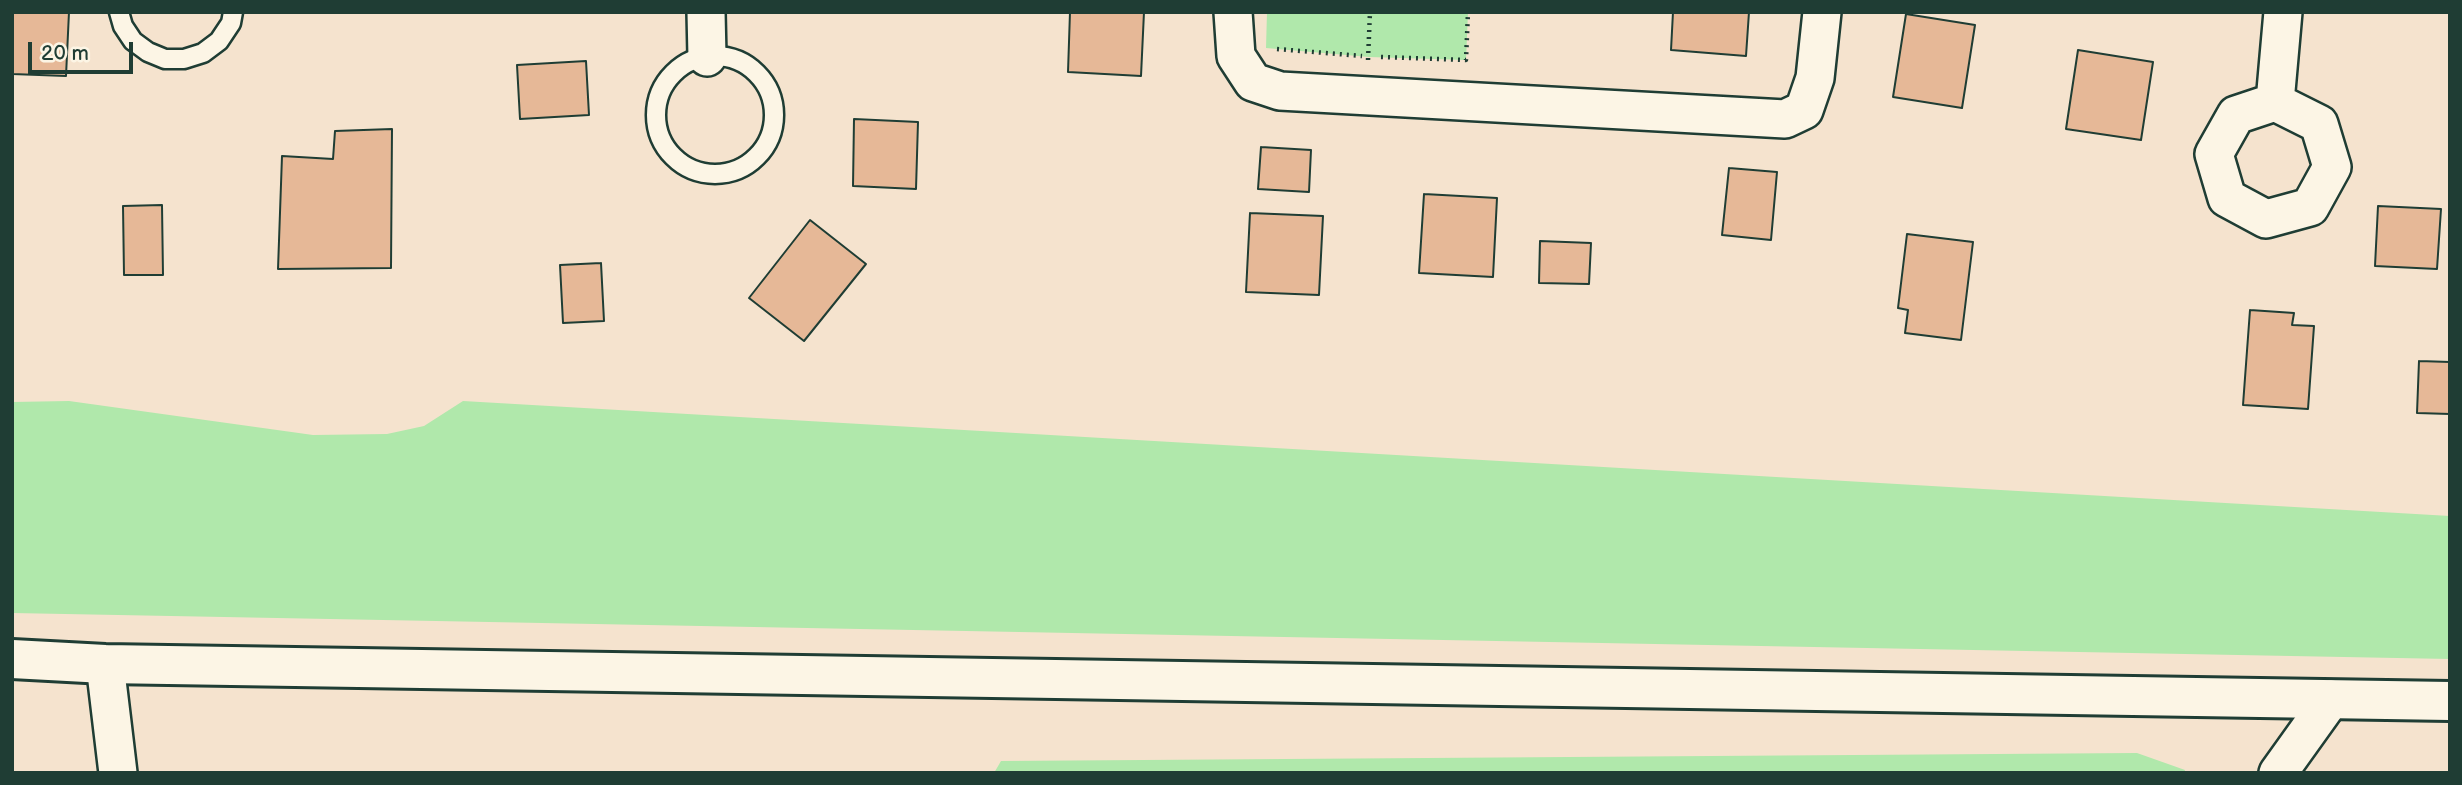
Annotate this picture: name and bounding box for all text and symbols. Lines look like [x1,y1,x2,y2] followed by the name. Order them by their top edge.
[32,28,136,72] scale bar
[41,41,89,66] text: 20 m

